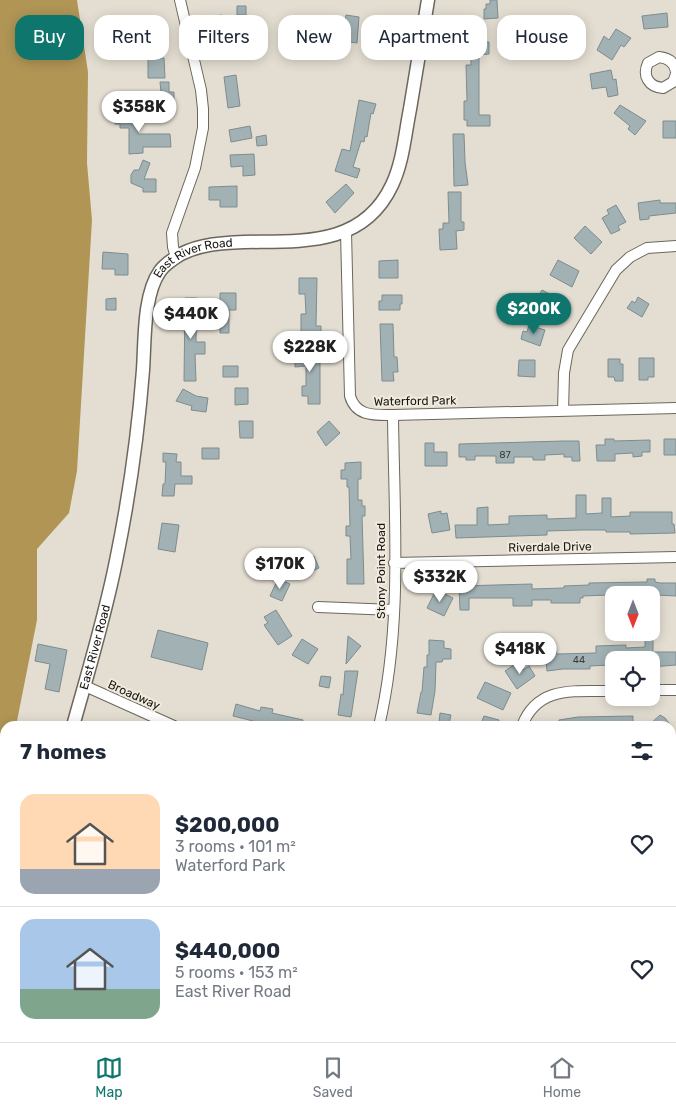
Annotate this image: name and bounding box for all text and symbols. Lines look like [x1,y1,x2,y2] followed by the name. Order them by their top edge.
[15,15,84,60] chip: Buy
[94,15,169,60] chip: Rent
[179,15,268,60] chip: Filters
[278,15,351,60] chip: New
[361,15,487,60] chip: Apartment
[497,15,586,60] chip: House
[104,90,174,133] pin: $358K
[112,97,166,116] text: $358K
[150,236,233,280] street label: East River Road
[499,292,569,335] pin: $200K
[156,298,226,340] pin: $440K
[507,299,561,318] text: $200K
[164,304,218,323] text: $440K
[275,330,345,373] pin: $228K
[284,337,336,356] text: $228K
[374,393,457,409] street label: Waterford Park
[499,449,511,461] house number: 87
[374,523,388,619] street label: Stony Point Road
[508,539,592,555] street label: Riverdale Drive
[245,548,315,590] pin: $170K
[255,554,305,573] text: $170K
[405,560,475,603] pin: $332K
[414,567,466,586] text: $332K
[605,586,660,641] north arrow
[605,586,660,706] map controls
[77,603,113,691] street label: East River Road
[485,632,555,675] pin: $418K
[495,639,545,658] text: $418K
[605,651,660,706] button: locate
[573,654,585,666] house number: 44
[106,677,163,713] street label: Broadway
[628,737,656,765] icon: filters
[20,739,106,764] text: 7 homes
[175,812,280,837] text: $200,000
[60,814,120,874] icon: home
[628,830,656,858] icon: heart
[175,837,296,856] text: 3 rooms · 101 m²
[175,856,285,875] text: Waterford Park
[175,938,280,963] text: $440,000
[60,939,120,999] icon: home
[628,955,656,983] icon: heart
[175,963,298,982] text: 5 rooms · 153 m²
[175,982,291,1001] text: East River Road
[95,1054,123,1101] tab: Map
[313,1054,353,1101] tab: Saved
[543,1054,581,1101] tab: Home

